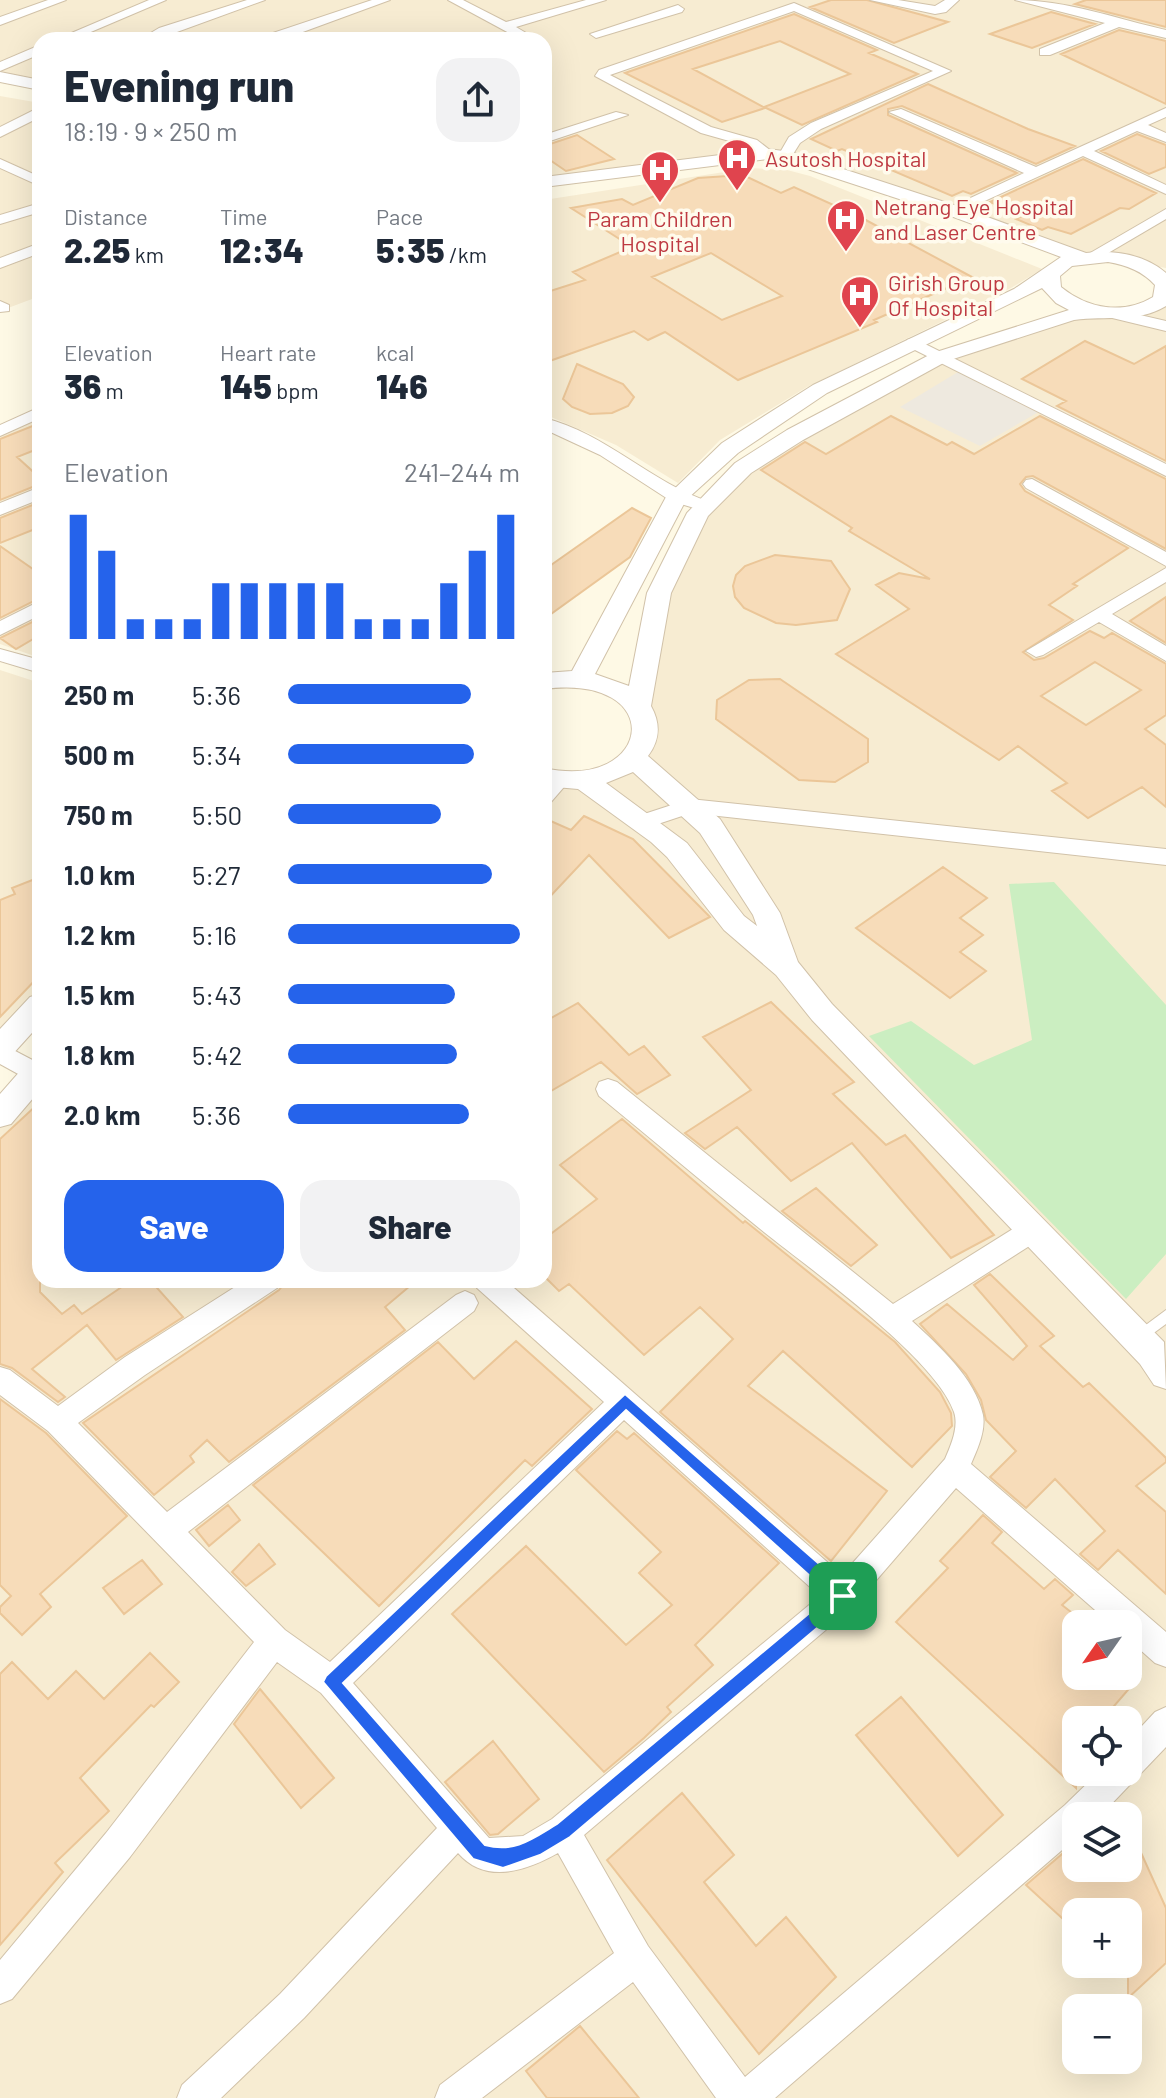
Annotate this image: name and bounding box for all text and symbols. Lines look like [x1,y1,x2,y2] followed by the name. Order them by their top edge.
[64,58,294,111] text: Evening run
[436,58,520,142] button: share
[64,115,238,146] text: 18:19 · 9 × 250 m
[716,137,758,192] hospital icon: Asutosh Hospital
[765,145,926,171] place label: Asutosh Hospital
[639,149,681,204] hospital icon: Param Children Hospital
[874,193,1074,244] place label: Netrang Eye Hospital and Laser Centre
[825,198,867,253] hospital icon: Netrang Eye Hospital and Laser Centre
[64,203,148,229] text: Distance
[220,203,268,229] text: Time
[376,203,423,229] text: Pace
[587,205,733,256] place label: Param Children Hospital
[64,229,130,270] text: 2.25
[220,229,304,270] text: 12:34
[376,229,445,270] text: 5:35
[130,241,164,267] text: km
[445,241,487,267] text: /km
[888,269,1005,320] place label: Girish Group Of Hospital
[839,274,881,329] hospital icon: Girish Group Of Hospital
[64,339,153,365] text: Elevation
[220,339,317,365] text: Heart rate
[376,339,414,365] text: kcal
[64,365,101,406] text: 36
[220,365,272,406] text: 145
[376,365,428,406] text: 146
[101,377,124,403] text: m
[272,377,319,403] text: bpm
[64,456,169,487] text: Elevation
[404,456,520,487] text: 241–244 m
[64,679,134,710] text: 250 m
[192,679,241,710] text: 5:36
[64,739,135,770] text: 500 m
[192,739,242,770] text: 5:34
[64,799,133,830] text: 750 m
[192,799,242,830] text: 5:50
[64,859,135,890] text: 1.0 km
[192,859,240,890] text: 5:27
[64,919,136,950] text: 1.2 km
[192,919,237,950] text: 5:16
[64,979,135,1010] text: 1.5 km
[192,979,242,1010] text: 5:43
[64,1039,135,1070] text: 1.8 km
[192,1039,242,1070] text: 5:42
[64,1099,141,1130] text: 2.0 km
[192,1099,241,1130] text: 5:36
[64,1180,284,1272] button: Save
[300,1180,520,1272] button: Share
[809,1562,877,1630] pin
[821,1574,865,1618] icon: arrive
[1062,1610,1142,1690] north arrow
[1062,1610,1142,2074] map controls
[1062,1706,1142,1786] button: locate
[1062,1802,1142,1882] button: layers
[1062,1898,1142,1978] button: +
[1062,1994,1142,2074] button: −

